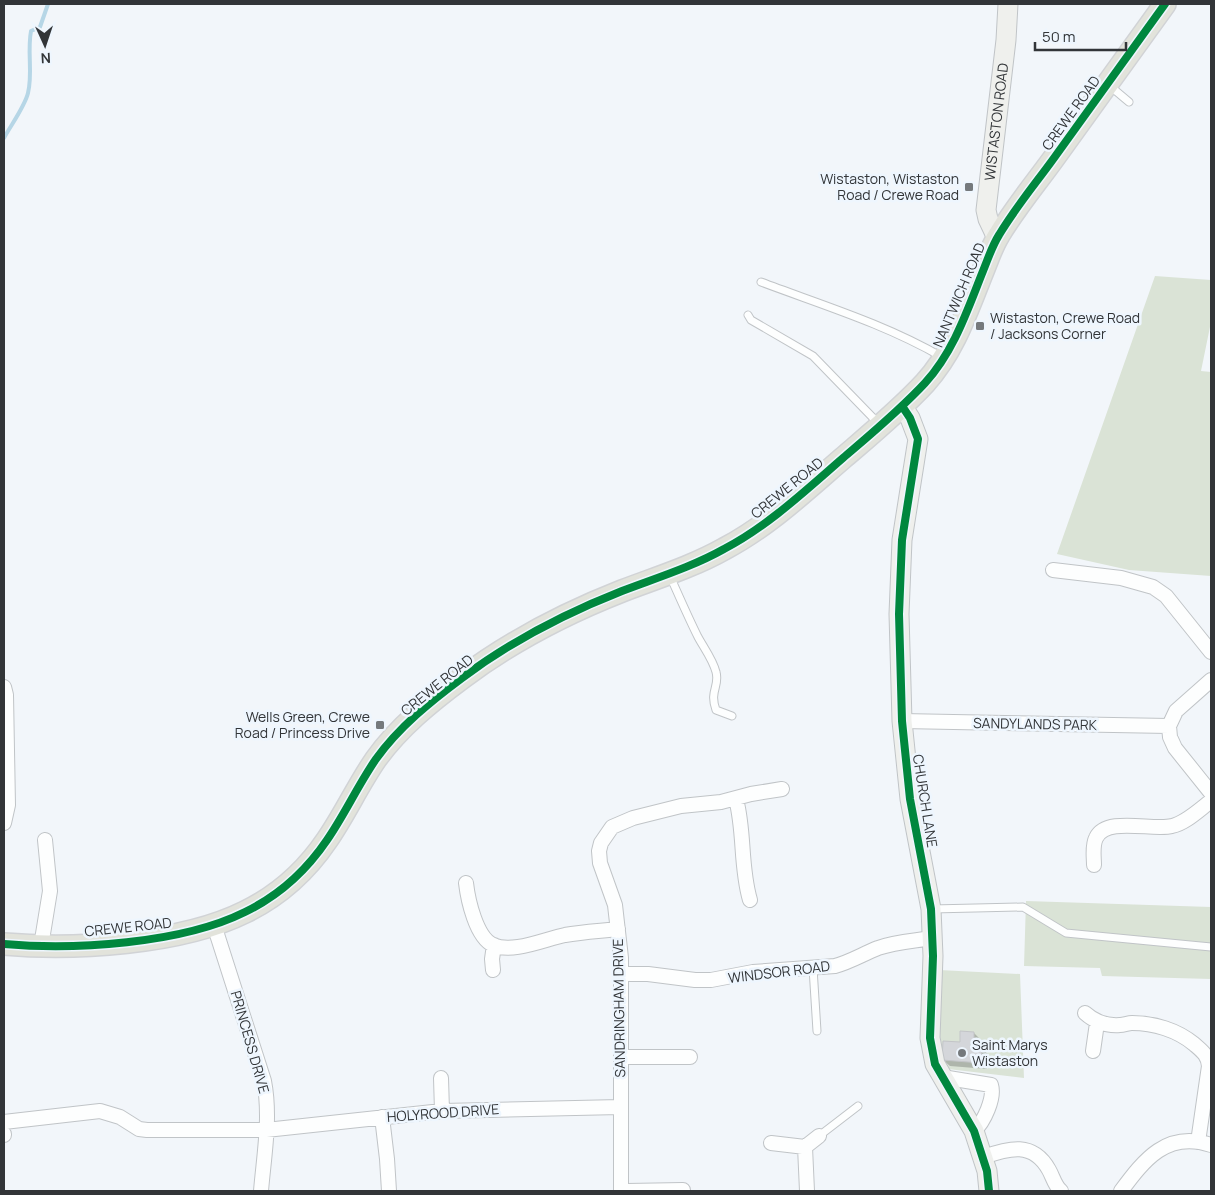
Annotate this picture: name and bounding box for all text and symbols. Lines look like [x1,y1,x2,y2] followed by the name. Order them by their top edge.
[20,20,70,70] north arrow
[1035,20,1126,52] scale bar
[1042,26,1076,47] text: 50 m
[40,49,51,68] text: N
[980,62,1012,182] street label: WISTASTON ROAD
[1037,72,1104,154] street label: CREWE ROAD
[820,169,959,204] place label: Wistaston, Wistaston Road / Crewe Road
[963,181,975,193] marker: Wistaston, Wistaston Road / Crewe Road
[928,239,989,350] street label: NANTWICH ROAD
[990,308,1140,343] place label: Wistaston, Crewe Road / Jacksons Corner
[974,320,986,332] marker: Wistaston, Crewe Road / Jacksons Corner
[747,453,827,523] street label: CREWE ROAD
[397,650,477,720] street label: CREWE ROAD
[235,707,370,742] place label: Wells Green, Crewe Road / Princess Drive
[973,713,1098,734] street label: SANDYLANDS PARK
[374,719,386,731] marker: Wells Green, Crewe Road / Princess Drive
[909,753,942,849] street label: CHURCH LANE
[83,912,173,941] street label: CREWE ROAD
[608,938,629,1078] street label: SANDRINGHAM DRIVE
[727,956,831,987] street label: WINDSOR ROAD
[227,988,274,1095] street label: PRINCESS DRIVE
[972,1035,1048,1070] place label: Saint Marys Wistaston
[956,1047,968,1059] marker: Saint Marys Wistaston
[386,1099,500,1126] street label: HOLYROOD DRIVE

